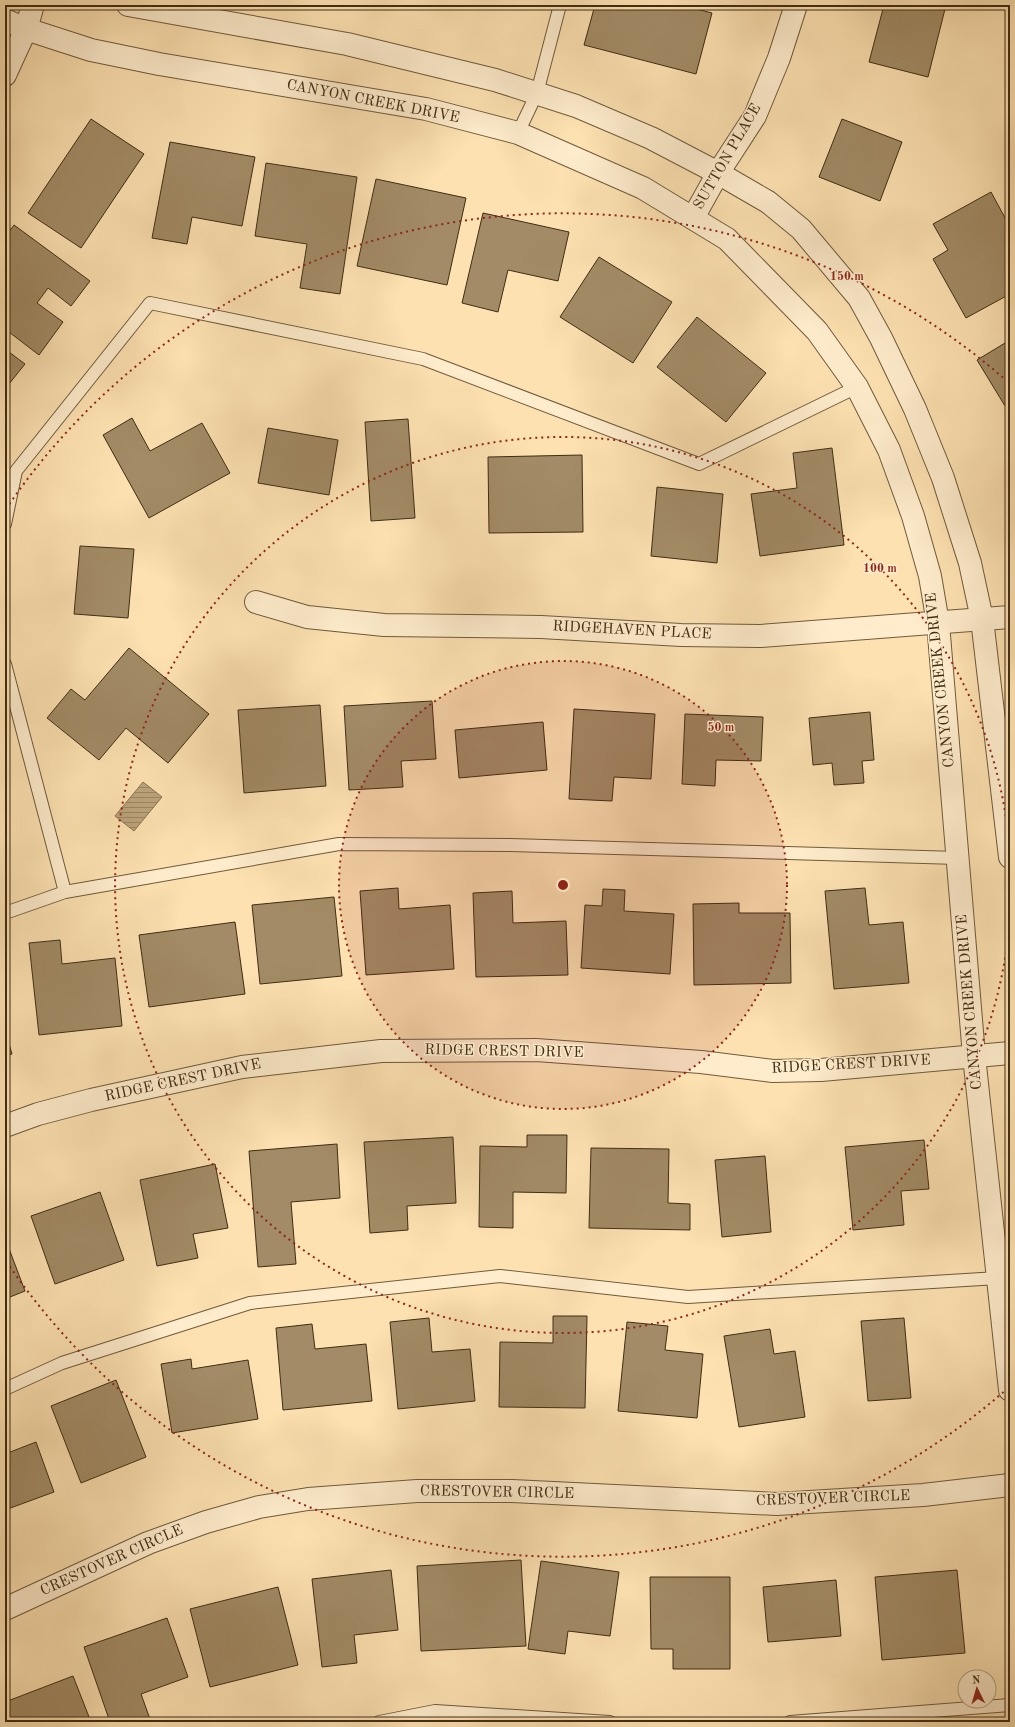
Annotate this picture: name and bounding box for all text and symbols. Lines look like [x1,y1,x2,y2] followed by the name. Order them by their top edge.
[285,78,461,126] street label: CANYON CREEK DRIVE
[692,101,764,213] street label: SUTTON PLACE
[830,270,864,283] text: 150 m
[863,563,897,575] text: 100 m
[924,592,958,768] street label: CANYON CREEK DRIVE
[552,619,712,643] street label: RIDGEHAVEN PLACE
[708,721,735,734] text: 50 m
[556,878,570,892] centre of rings
[955,914,985,1090] street label: CANYON CREEK DRIVE
[424,1043,584,1061] street label: RIDGE CREST DRIVE
[771,1053,931,1077] street label: RIDGE CREST DRIVE
[104,1057,262,1105] street label: RIDGE CREST DRIVE
[420,1484,574,1502] street label: CRESTOVER CIRCLE
[756,1489,910,1509] street label: CRESTOVER CIRCLE
[38,1523,186,1599] street label: CRESTOVER CIRCLE
[957,1669,997,1709] north arrow
[972,1675,982,1686] text: N

